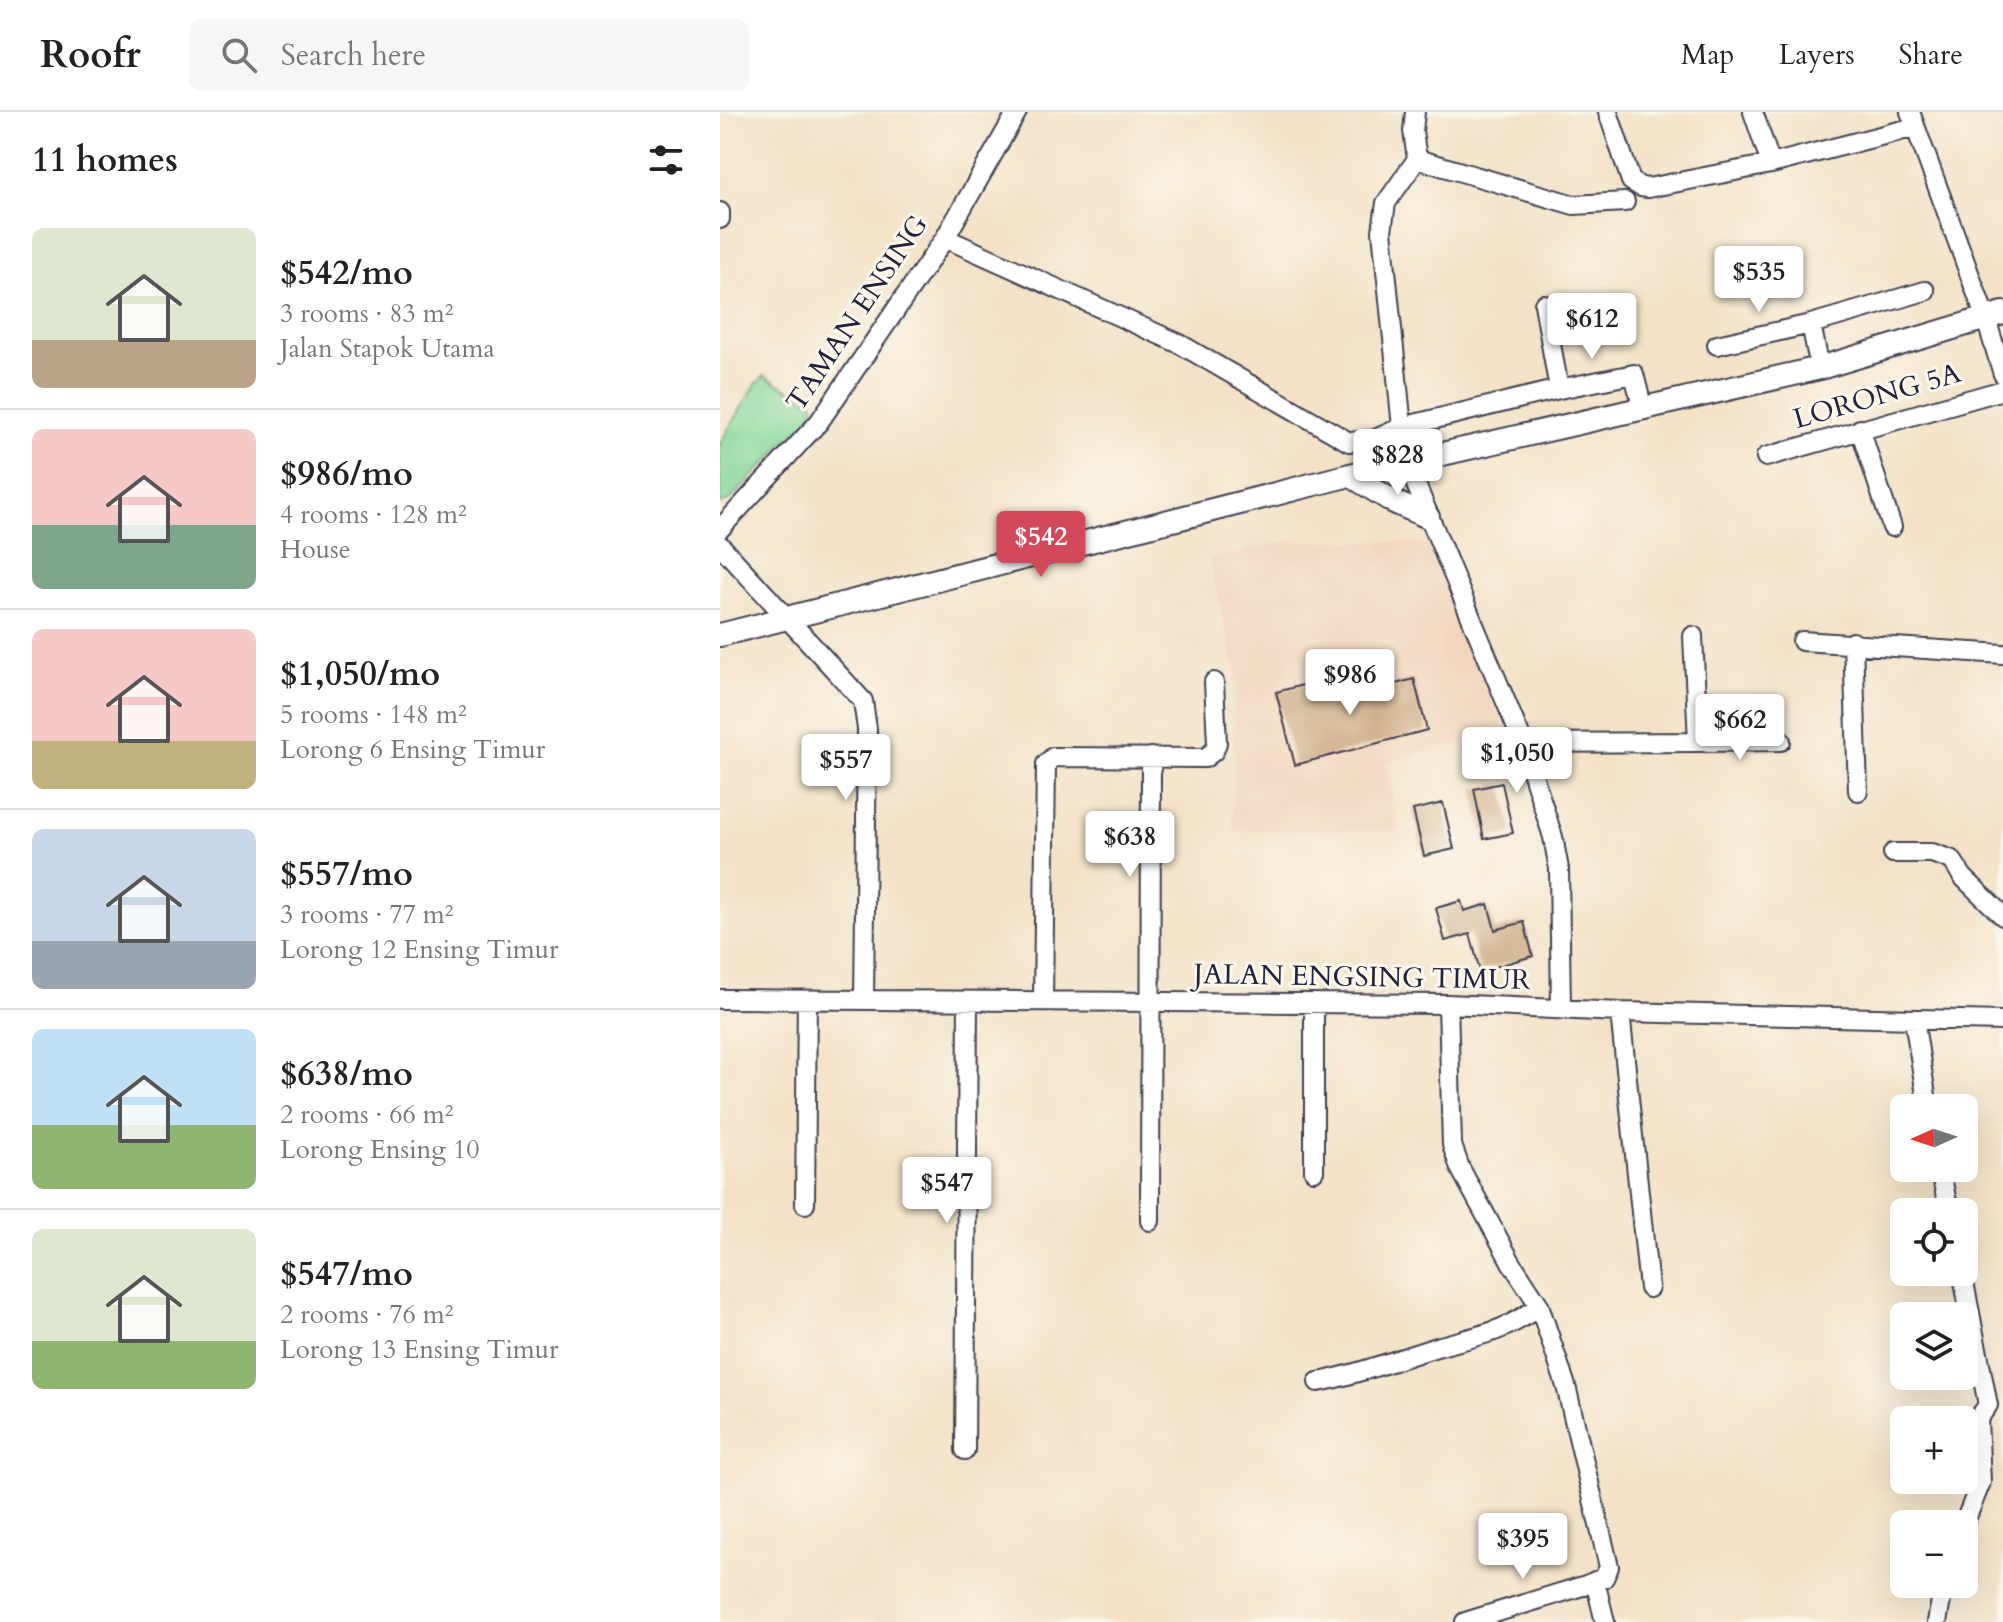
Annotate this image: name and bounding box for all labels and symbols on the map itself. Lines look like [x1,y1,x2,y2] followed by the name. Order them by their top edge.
[777,207,937,419] street label: TAMAN ENSING
[1712,246,1806,314] pin: $535
[1545,293,1639,361] pin: $612
[1789,354,1965,438] street label: LORONG 5A
[1351,429,1445,497] pin: $828
[994,511,1088,579] pin: $542
[1303,649,1397,717] pin: $986
[1693,694,1787,762] pin: $662
[1452,727,1582,795] pin: $1,050
[799,734,893,802] pin: $557
[1083,811,1177,879] pin: $638
[1189,955,1531,999] street label: JALAN ENGSING TIMUR
[1890,1094,1978,1182] north arrow
[900,1157,994,1225] pin: $547
[1476,1513,1570,1581] pin: $395

